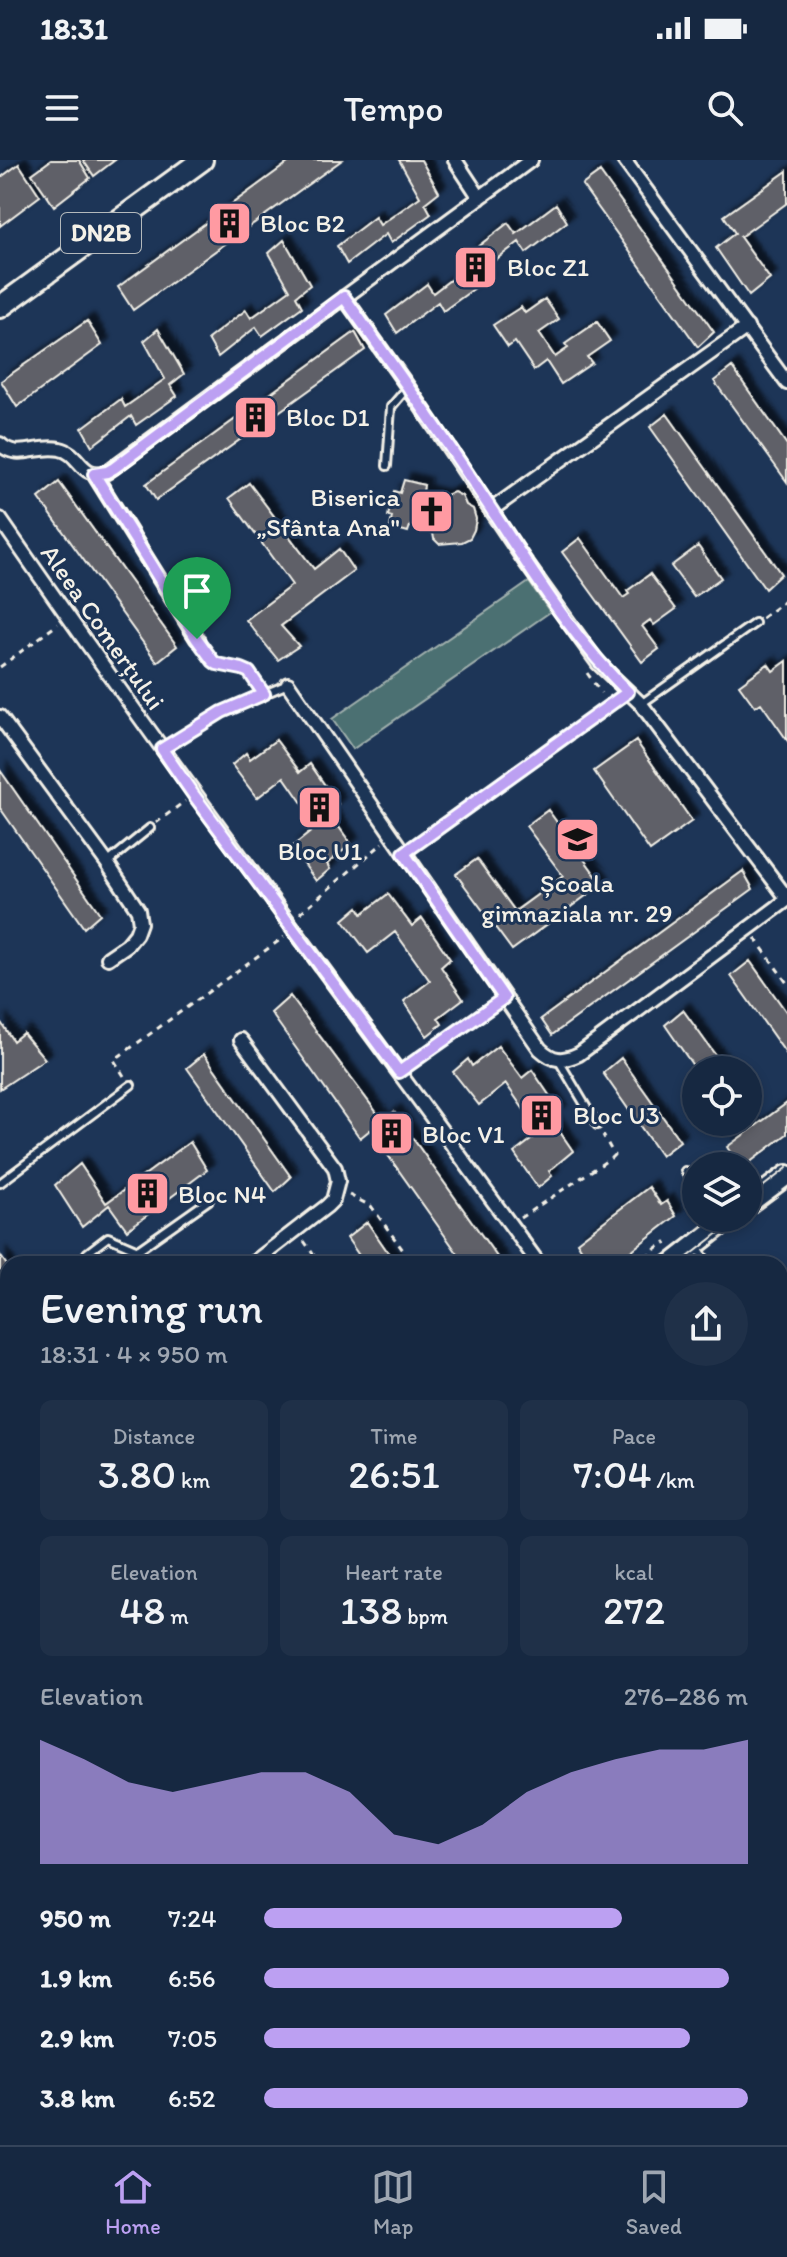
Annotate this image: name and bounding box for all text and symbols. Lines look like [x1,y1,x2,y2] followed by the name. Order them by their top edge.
[40,10,108,47] text: 18:31
[40,86,84,130] icon: menu
[703,86,747,130] icon: search
[343,87,444,130] text: Tempo
[205,199,253,247] building icon: Bloc B2
[260,207,346,239] place label: Bloc B2
[61,213,141,253] road number: DN2B
[452,243,500,291] building icon: Bloc Z1
[507,251,589,283] place label: Bloc Z1
[231,393,279,441] building icon: Bloc D1
[286,401,370,433] place label: Bloc D1
[257,481,400,543] place label: Biserica „Sfânta Ana"
[407,488,455,536] church icon: Biserica „Sfânta Ana"
[34,538,172,716] street label: Aleea Comerțului
[163,557,231,639] pin
[175,569,219,613] icon: arrive
[296,784,344,832] building icon: Bloc U1
[553,816,601,864] school or university icon: Școala gimnaziala nr. 29
[278,835,362,867] place label: Bloc U1
[481,867,673,929] place label: Școala gimnaziala nr. 29
[682,1056,762,1232] map controls
[682,1056,762,1136] button: locate
[518,1091,566,1139] building icon: Bloc U3
[573,1099,660,1131] place label: Bloc U3
[367,1110,415,1158] building icon: Bloc V1
[422,1118,505,1150] place label: Bloc V1
[682,1152,762,1232] button: layers
[123,1170,171,1218] building icon: Bloc N4
[178,1178,267,1210] place label: Bloc N4
[40,1281,263,1334] text: Evening run
[664,1282,748,1366] button: share
[40,1338,228,1370] text: 18:31 · 4 × 950 m
[113,1423,195,1450] text: Distance
[371,1423,417,1450] text: Time
[612,1423,656,1450] text: Pace
[98,1450,176,1498] text: 3.80
[348,1450,440,1498] text: 26:51
[573,1450,652,1498] text: 7:04
[176,1467,210,1494] text: km
[652,1467,695,1494] text: /km
[110,1559,198,1586] text: Elevation
[345,1559,443,1586] text: Heart rate
[614,1559,654,1586] text: kcal
[119,1586,165,1634] text: 48
[340,1586,402,1634] text: 138
[603,1586,665,1634] text: 272
[165,1603,189,1630] text: m
[402,1603,448,1630] text: bpm
[40,1680,143,1712] text: Elevation
[624,1680,748,1712] text: 276–286 m
[40,1902,111,1934] text: 950 m
[168,1902,217,1934] text: 7:24
[40,1962,112,1994] text: 1.9 km
[168,1962,216,1994] text: 6:56
[40,2022,114,2054] text: 2.9 km
[168,2022,217,2054] text: 7:05
[40,2082,115,2114] text: 3.8 km
[168,2082,215,2114] text: 6:52
[105,2165,161,2240] tab: Home
[371,2165,415,2240] tab: Map
[626,2165,682,2240] tab: Saved

